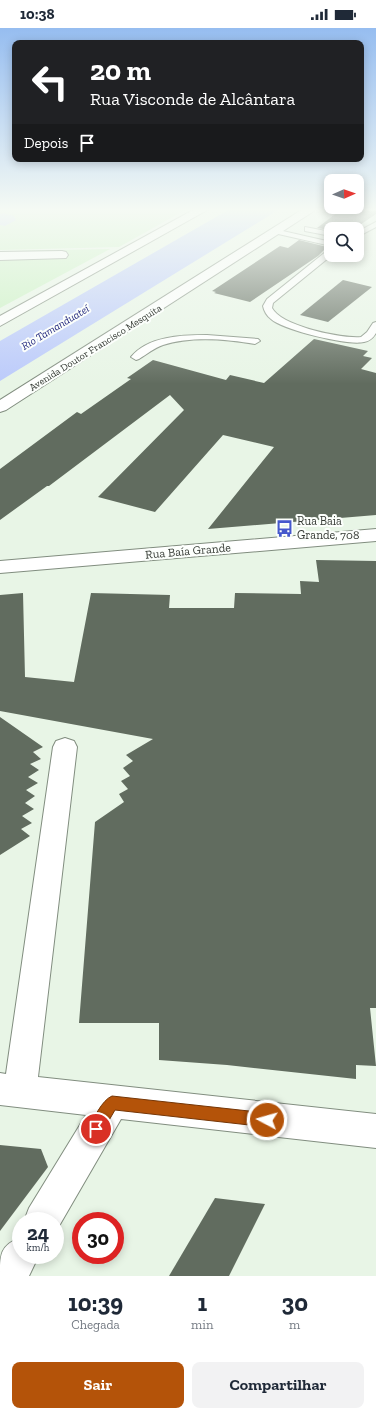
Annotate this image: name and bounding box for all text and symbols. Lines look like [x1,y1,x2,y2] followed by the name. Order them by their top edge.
[20,5,55,23] text: 10:38
[90,54,151,87] text: 20 m
[24,56,76,108] icon: left
[90,88,295,110] text: Rua Visconde de Alcântara
[76,132,98,154] icon: arrive
[24,134,68,152] text: Depois
[324,174,364,214] north arrow
[324,174,364,262] map controls
[324,222,364,262] button: search
[19,301,92,353] water label: Rio Tamanduateí
[27,302,164,394] street label: Avenida Doutor Francisco Mesquita
[297,514,359,542] place label: Rua Baia Grande, 708
[274,518,294,538] bus stop icon: Rua Baia Grande, 708
[145,540,232,562] street label: Rua Baía Grande
[246,1099,288,1141] position arrow
[79,1112,113,1146] pin
[85,1118,107,1140] icon: arrive
[72,1212,124,1264] speed limit sign: 30
[27,1221,49,1245] text: 24
[27,1242,49,1254] text: km/h
[68,1288,123,1317] text: 10:39
[197,1288,207,1317] text: 1
[281,1288,308,1317] text: 30
[71,1317,120,1332] text: Chegada
[191,1317,213,1332] text: min
[289,1317,300,1332] text: m
[12,1362,184,1408] button: Sair
[192,1362,364,1408] button: Compartilhar

